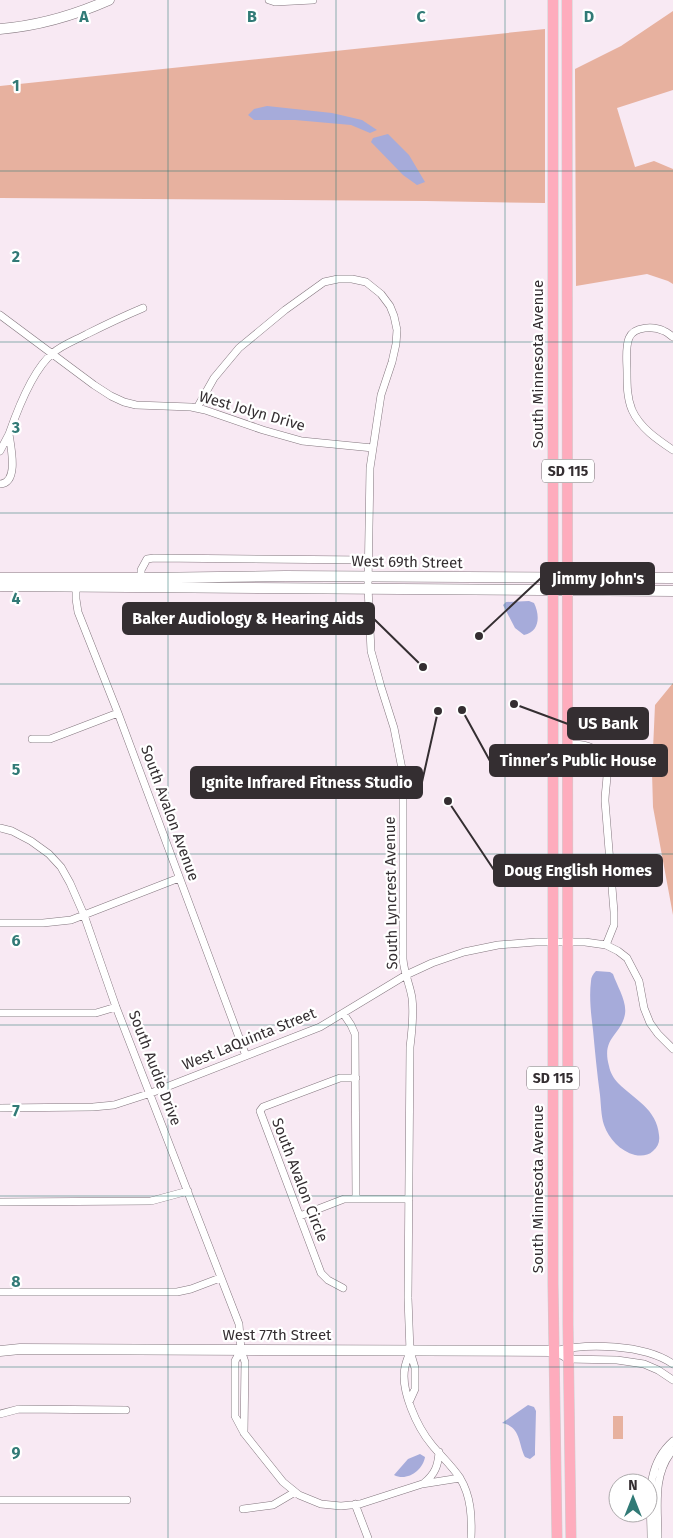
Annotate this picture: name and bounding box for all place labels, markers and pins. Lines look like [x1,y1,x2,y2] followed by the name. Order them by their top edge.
[541,563,654,594] callout: Jimmy John's
[123,603,374,634] callout: Baker Audiology & Hearing Aids
[568,708,648,739] callout: US Bank
[490,745,667,776] callout: Tinner’s Public House
[191,767,422,798] callout: Ignite Infrared Fitness Studio
[494,855,662,886] callout: Doug English Homes

